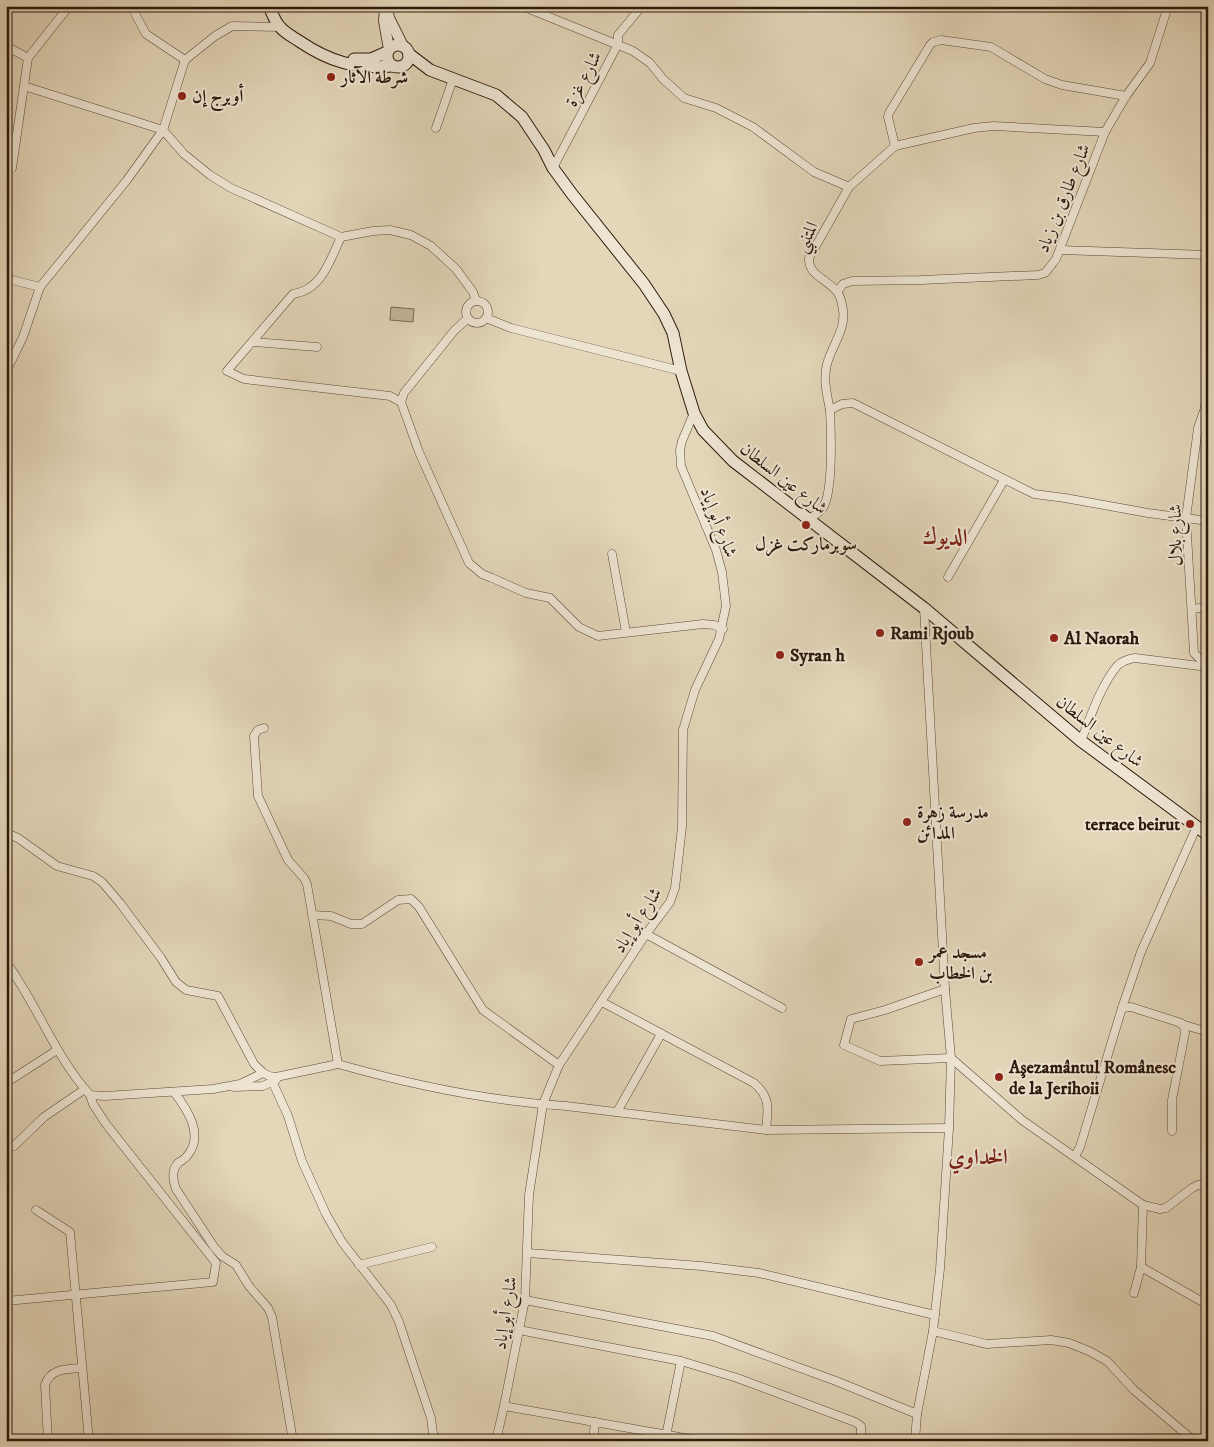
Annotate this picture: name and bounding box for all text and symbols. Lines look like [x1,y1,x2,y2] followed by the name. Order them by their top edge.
[561,48,610,112] street label: شارع غزة
[339,65,408,89] place label: شرطة الآثار
[325,71,337,83] marker: شرطة الآثار
[192,83,244,112] place label: أوبرج إن
[176,90,188,102] marker: أوبرج إن
[1032,141,1098,257] street label: شارع طارق بن زياد
[790,218,828,259] street label: المتنبي
[733,438,831,522] street label: شارع عين السلطان
[692,483,744,562] street label: شارع أبو إياد
[1165,504,1190,566] street label: شارع بلال
[800,519,812,531] marker: سوبرماركت غزل
[923,524,967,551] district label: الديوك
[755,534,857,557] place label: سوبرماركت غزل
[890,623,974,645] place label: Rami Rjoub
[874,627,886,639] marker: Rami Rjoub
[1063,628,1140,650] place label: Al Naorah
[1048,632,1060,644] marker: Al Naorah
[790,645,845,667] place label: Syran h
[774,649,786,661] marker: Syran h
[1049,691,1147,775] street label: شارع عين السلطان
[917,802,989,845] place label: مدرسة زهرة المدائن
[1085,814,1180,836] place label: terrace beirut
[901,816,913,828] marker: مدرسة زهرة المدائن
[1184,818,1196,830] marker: terrace beirut
[606,882,670,959] street label: شارع أبو إياد
[927,942,993,985] place label: مسجد عمر بن الخطاب
[913,956,925,968] marker: مسجد عمر بن الخطاب
[1008,1057,1176,1100] place label: Aşezamântul Românesc de la Jerihoii
[993,1071,1005,1083] marker: Aşezamântul Românesc de la Jerihoii
[948,1144,1008,1175] district label: الخداوي
[486,1274,526,1352] street label: شارع أبو إياد

